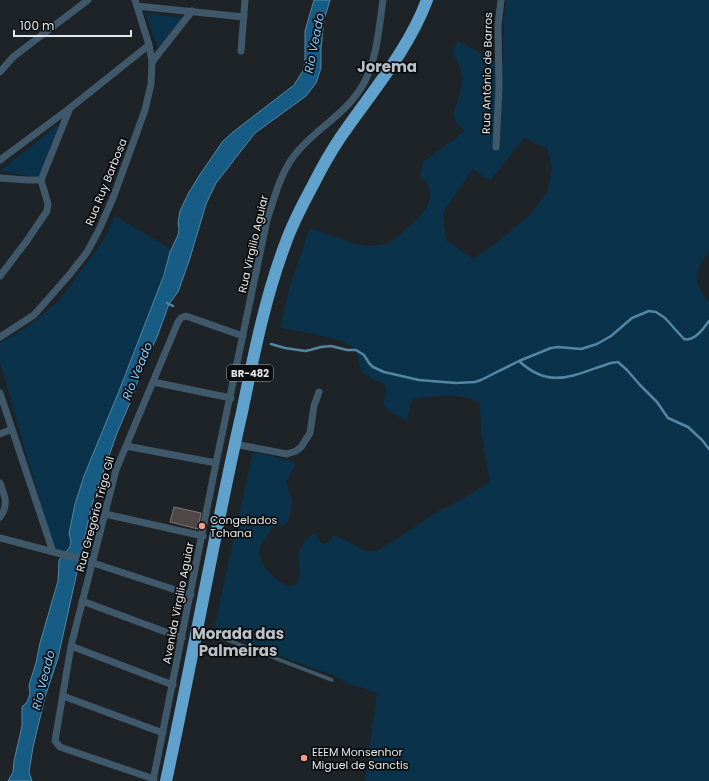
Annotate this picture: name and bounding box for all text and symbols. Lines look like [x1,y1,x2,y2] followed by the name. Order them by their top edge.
[300,11,328,75] water label: Rio Veado
[14,12,131,38] scale bar
[478,12,496,134] street label: Rua Antônio de Barros
[20,17,54,34] text: 100 m
[357,56,417,77] district label: Jorema
[81,136,131,228] street label: Rua Ruy Barbosa
[234,193,272,295] street label: Rua Virgilio Aguiar
[118,339,156,402] water label: Rio Veado
[227,365,273,381] road number: BR-482
[72,454,118,574] street label: Rua Gregório Trigo Gil
[210,512,277,541] place label: Congelados Tchana
[197,521,207,531] marker: Congelados Tchana
[158,541,198,665] street label: Avenida Virgilio Aguiar
[192,623,284,661] district label: Morada das Palmeiras
[27,648,59,712] water label: Rio Veado
[312,744,409,773] place label: EEEM Monsenhor Miguel de Sanctis
[299,753,309,763] marker: EEEM Monsenhor Miguel de Sanctis

